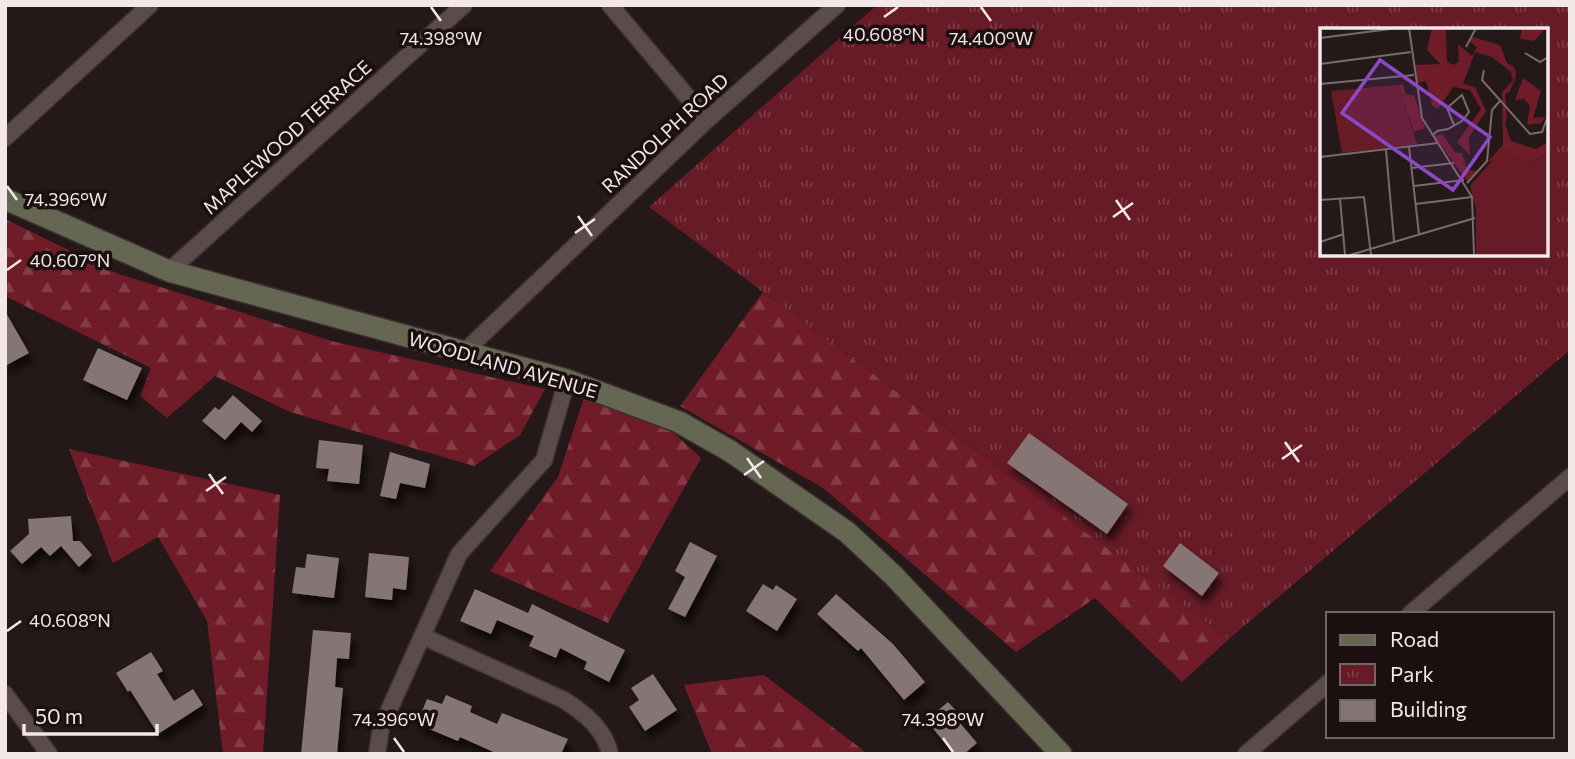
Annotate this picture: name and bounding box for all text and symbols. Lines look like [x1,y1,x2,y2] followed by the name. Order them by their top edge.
[843,23,925,45] text: 40.608°N
[400,27,482,49] text: 74.398°W
[949,27,1033,49] text: 74.400°W
[1320,28,1547,256] inset map
[198,55,376,218] street label: MAPLEWOOD TERRACE
[597,68,733,197] street label: RANDOLPH ROAD
[25,188,107,210] text: 74.396°W
[30,249,110,271] text: 40.607°N
[406,327,600,403] street label: WOODLAND AVENUE
[29,609,111,631] text: 40.608°N
[1326,612,1554,738] legend
[1390,626,1439,651] text: Road
[1390,661,1434,686] text: Park
[24,692,158,736] scale bar
[1390,696,1467,721] text: Building
[35,703,83,728] text: 50 m
[353,708,435,730] text: 74.396°W
[902,708,984,730] text: 74.398°W

